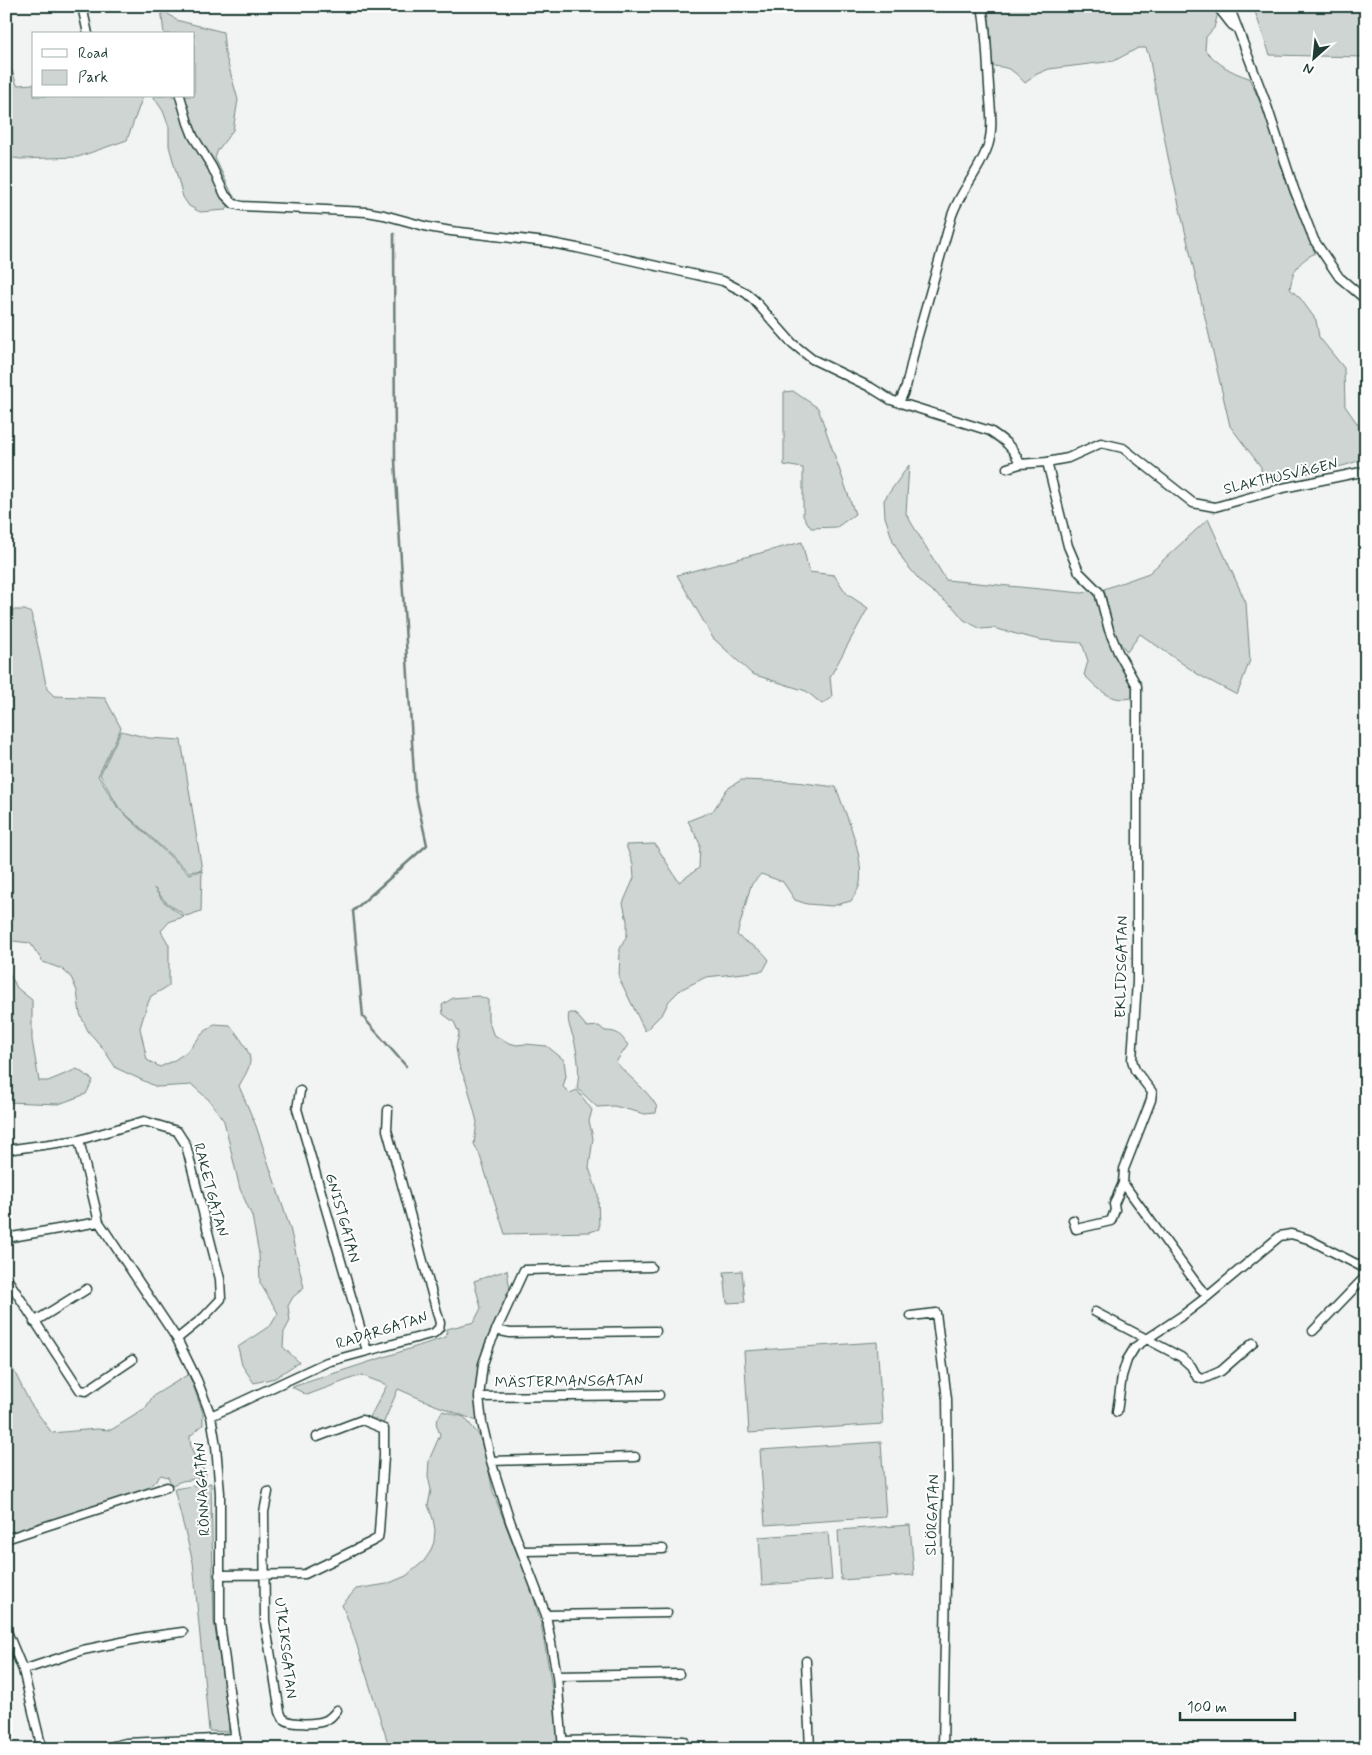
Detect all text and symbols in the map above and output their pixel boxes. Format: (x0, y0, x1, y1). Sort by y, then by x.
legend (32, 32, 195, 98)
north arrow (1290, 32, 1340, 82)
text: Road (78, 44, 108, 64)
text: N (1300, 59, 1317, 79)
text: Park (78, 68, 108, 88)
street label: SLAKTHUSVÄGEN (1222, 454, 1340, 500)
street label: EKLIDSGATAN (1111, 916, 1133, 1018)
street label: RAKETGATAN (188, 1141, 232, 1240)
street label: GNISTGATAN (320, 1171, 364, 1265)
street label: RADARGATAN (334, 1307, 431, 1354)
street label: MÄSTERMANSGATAN (494, 1371, 644, 1393)
street label: RÖNNAGATAN (191, 1441, 215, 1537)
street label: SLÖRGATAN (922, 1474, 944, 1556)
street label: UTKIKSGATAN (269, 1596, 301, 1700)
scale bar (1180, 1690, 1294, 1722)
text: 100 m (1187, 1698, 1227, 1718)

